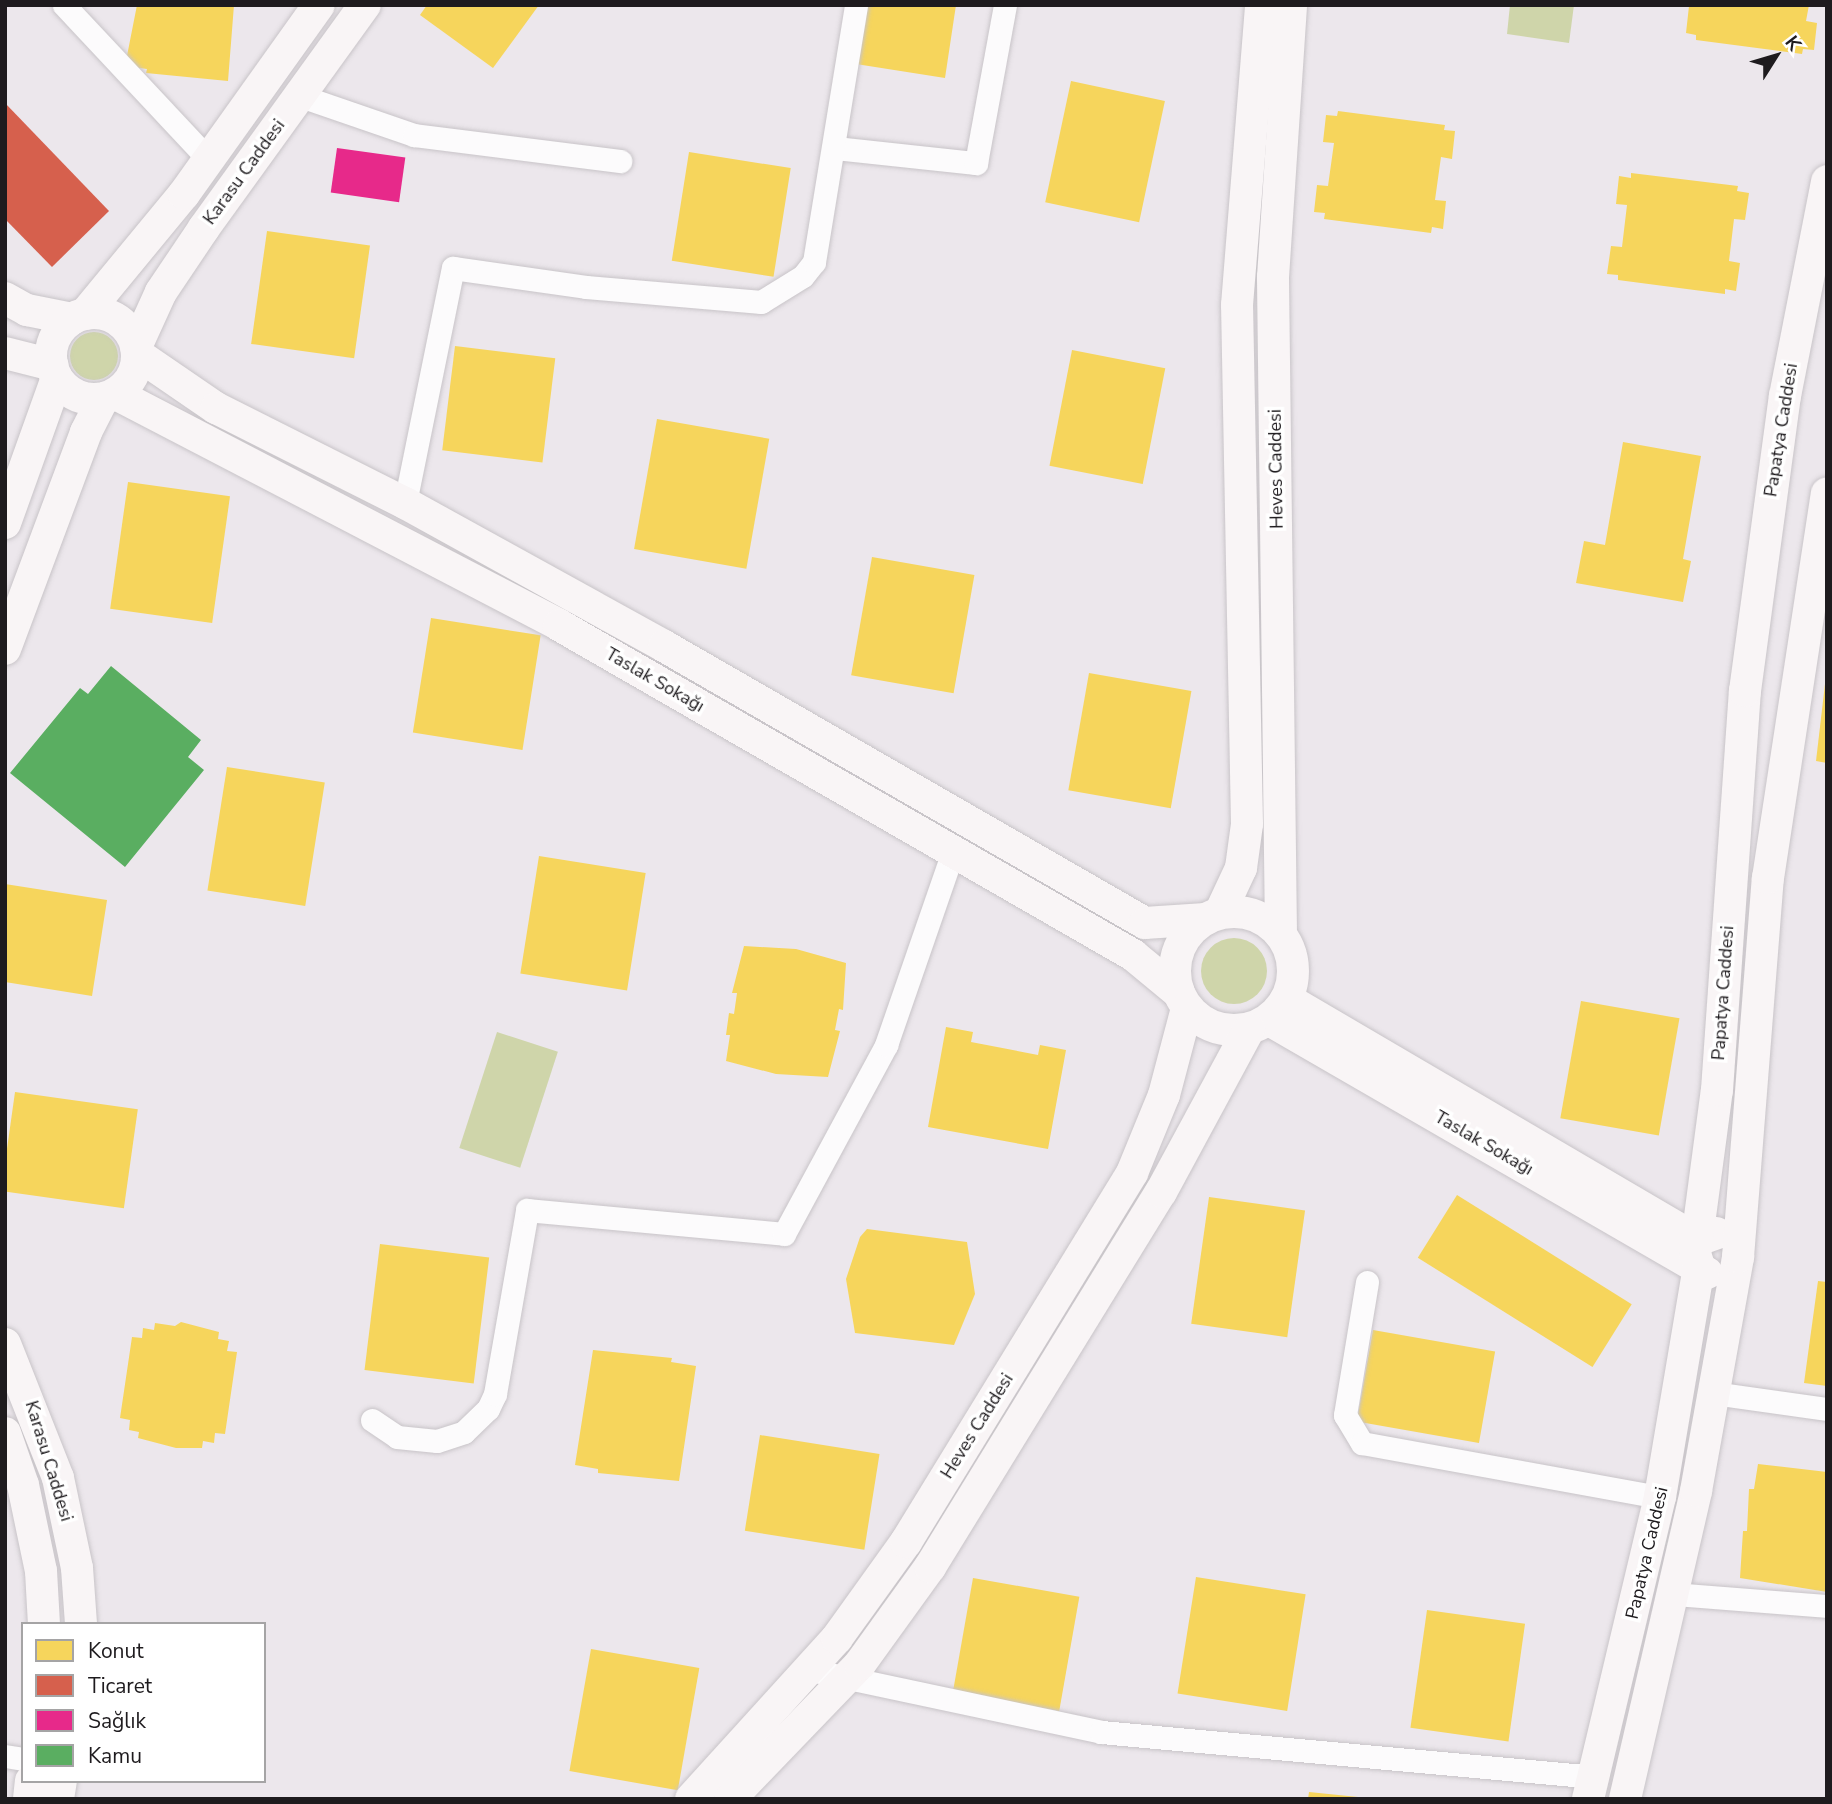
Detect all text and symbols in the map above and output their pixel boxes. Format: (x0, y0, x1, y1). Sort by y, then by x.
north arrow (1741, 21, 1811, 91)
text: K (1779, 30, 1807, 56)
street label: Karasu Caddesi (199, 115, 289, 229)
street label: Papatya Caddesi (1760, 362, 1802, 498)
street label: Heves Caddesi (1264, 409, 1288, 529)
street label: Taslak Sokağı (602, 643, 708, 717)
street label: Papatya Caddesi (1708, 925, 1738, 1061)
street label: Taslak Sokağı (1431, 1106, 1537, 1180)
street label: Heves Caddesi (936, 1369, 1018, 1483)
street label: Karasu Caddesi (20, 1398, 78, 1524)
street label: Papatya Caddesi (1621, 1485, 1673, 1621)
legend (21, 1622, 266, 1783)
text: Konut (88, 1637, 144, 1665)
text: Ticaret (88, 1672, 152, 1700)
text: Sağlık (88, 1707, 146, 1735)
text: Kamu (88, 1742, 142, 1770)

